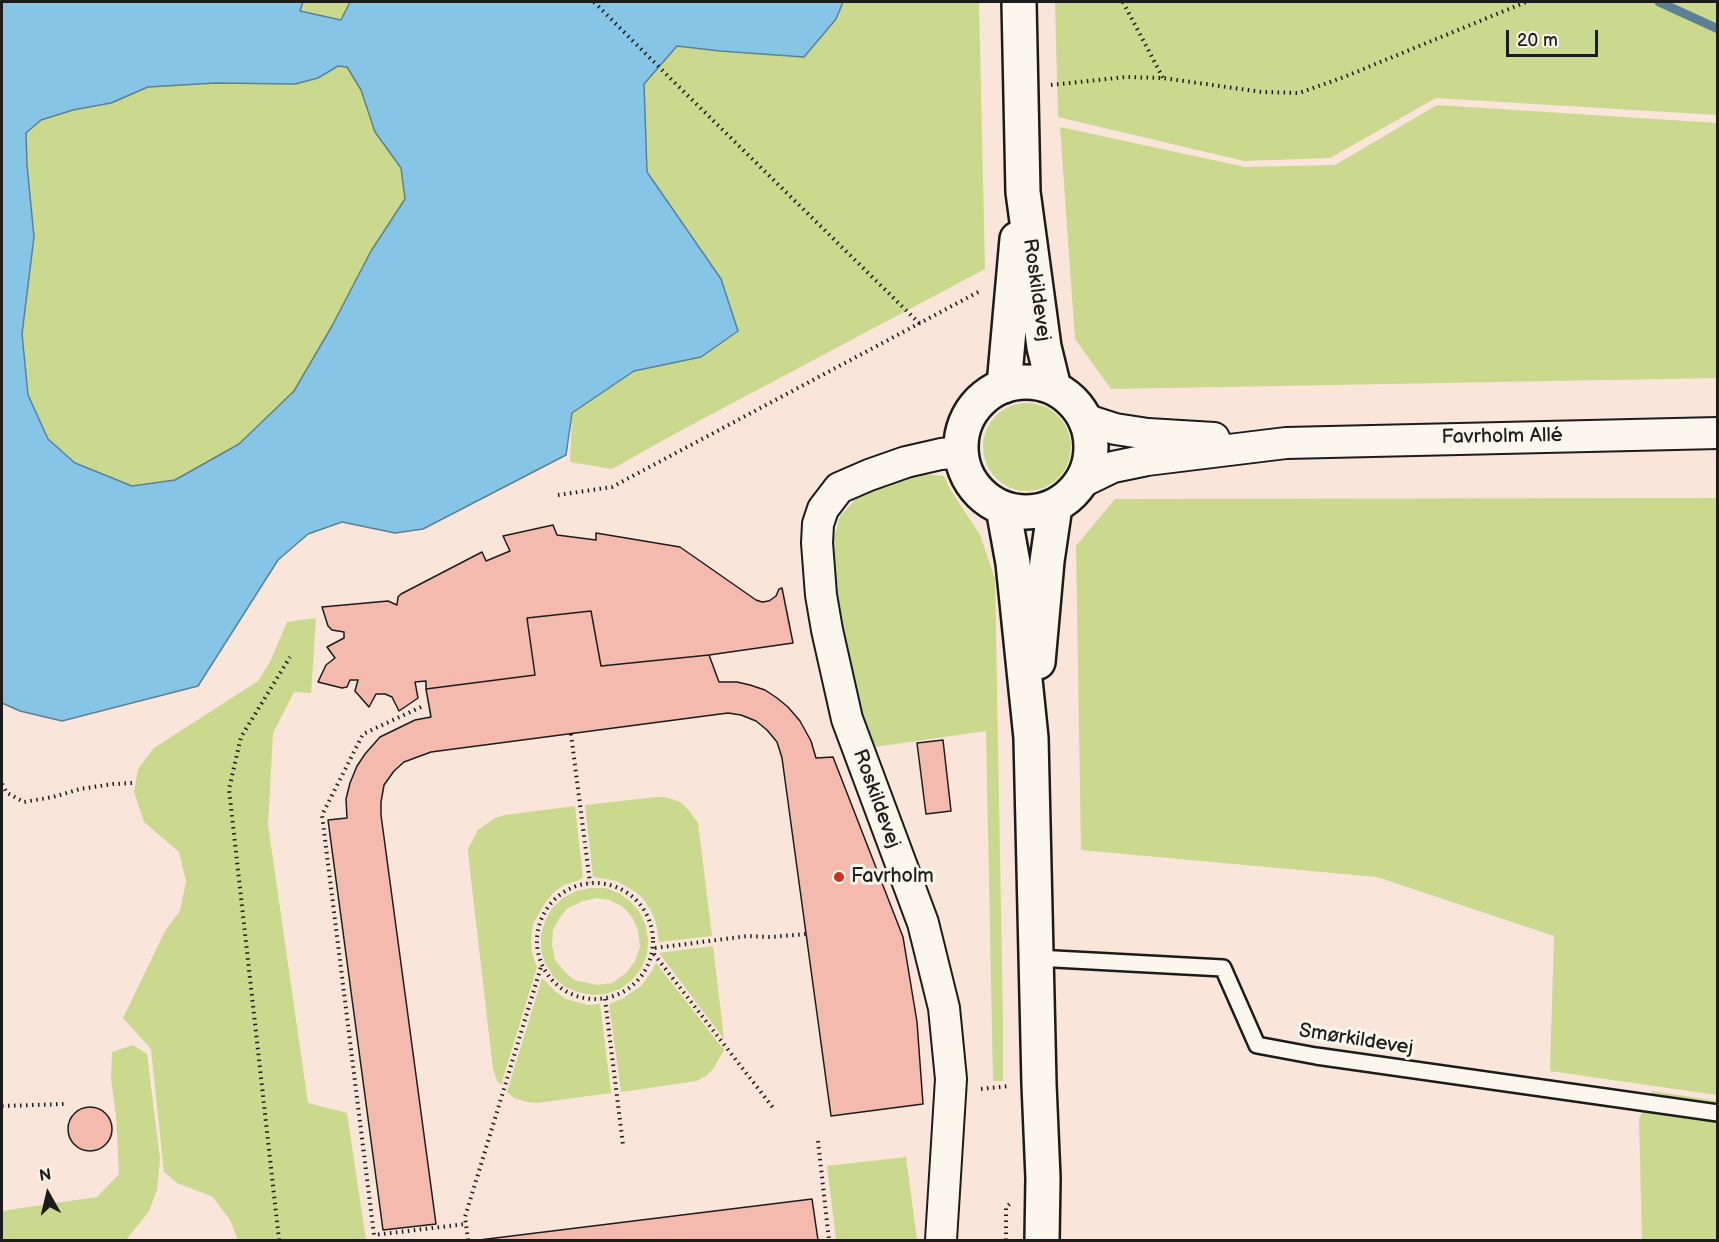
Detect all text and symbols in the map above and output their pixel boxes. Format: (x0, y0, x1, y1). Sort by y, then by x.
scale bar (1509, 18, 1600, 56)
text: 20 m (1517, 30, 1558, 51)
street label: Roskildevej (1017, 237, 1055, 343)
street label: Favrholm Allé (1441, 424, 1563, 450)
street label: Roskildevej (847, 746, 905, 852)
place label: Favrholm (851, 865, 934, 889)
marker: Favrholm (832, 870, 846, 884)
street label: Smørkildevej (1297, 1019, 1415, 1061)
north arrow (18, 1164, 78, 1224)
text: N (38, 1165, 53, 1186)

